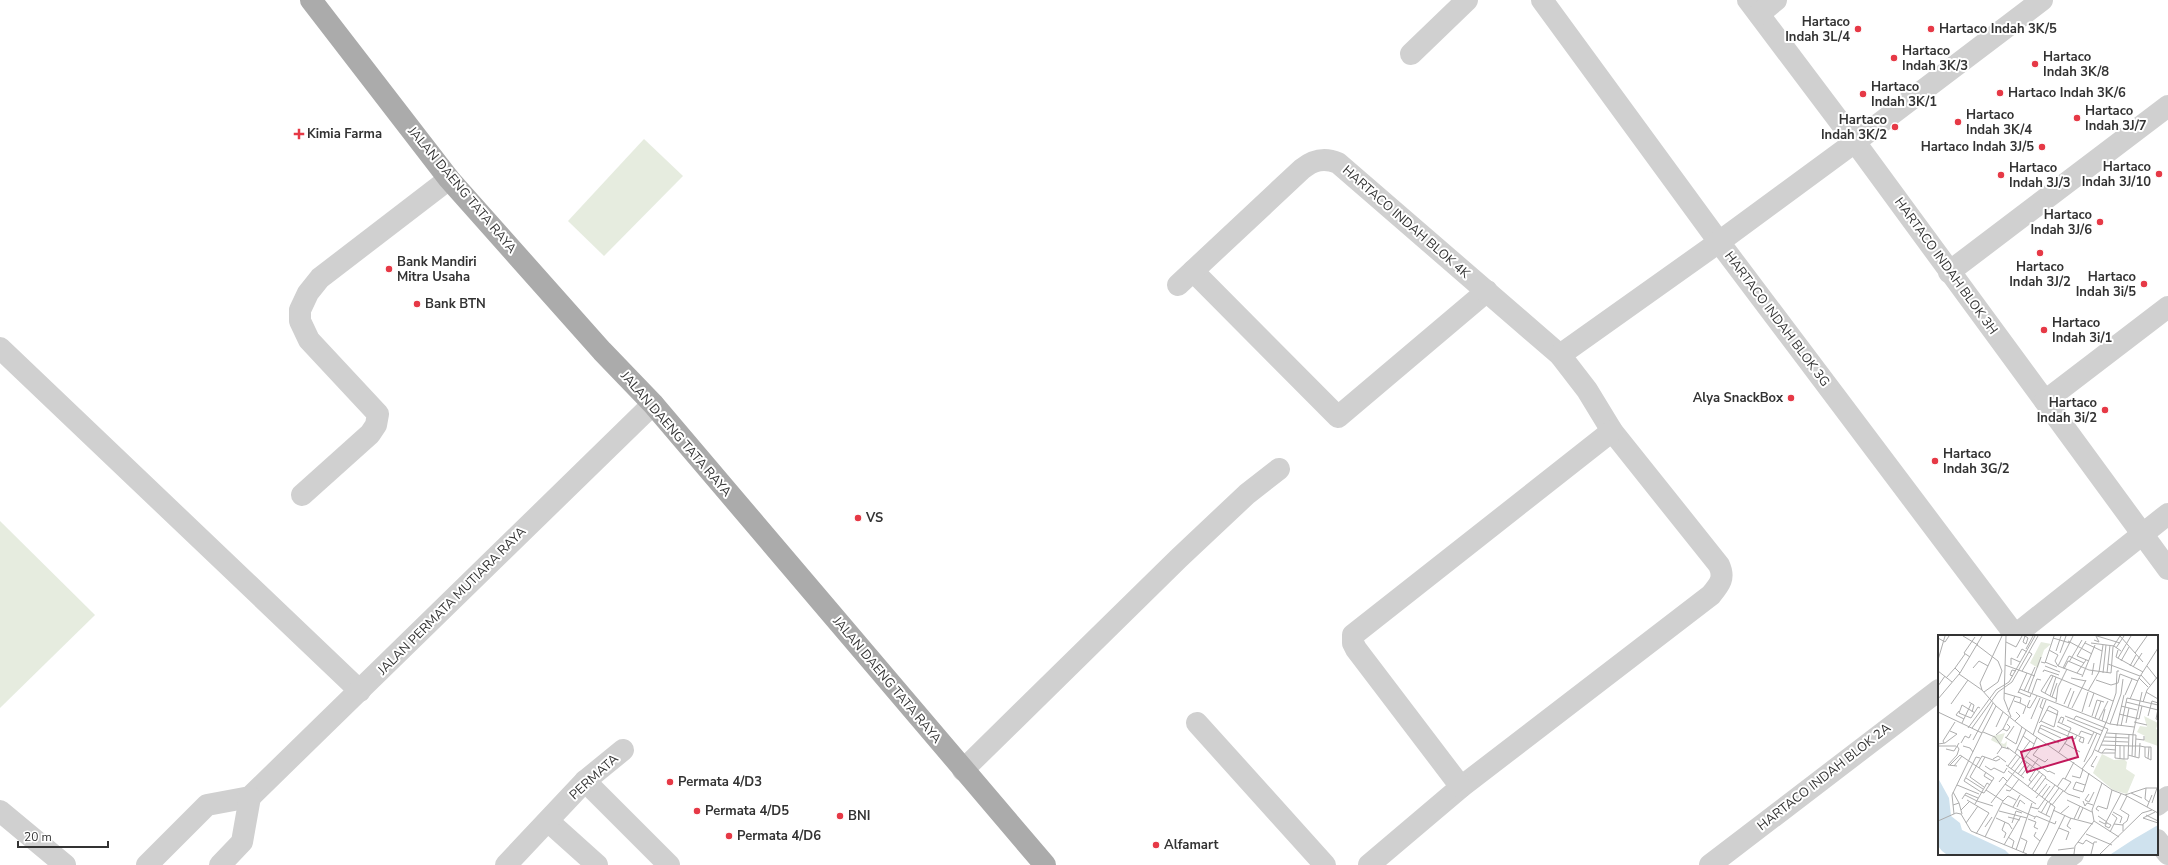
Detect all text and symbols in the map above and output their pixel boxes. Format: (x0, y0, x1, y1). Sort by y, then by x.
place label: Hartaco Indah 3L/4 (1785, 13, 1850, 46)
place label: Hartaco Indah 3K/5 (1939, 20, 2057, 38)
marker: Hartaco Indah 3L/4 (1853, 24, 1863, 34)
marker: Hartaco Indah 3K/5 (1926, 24, 1936, 34)
place label: Hartaco Indah 3K/3 (1902, 42, 1968, 75)
place label: Hartaco Indah 3K/8 (2043, 48, 2109, 81)
marker: Hartaco Indah 3K/3 (1889, 53, 1899, 63)
marker: Hartaco Indah 3K/8 (2030, 59, 2040, 69)
place label: Hartaco Indah 3K/1 (1871, 78, 1937, 111)
place label: Hartaco Indah 3K/6 (2008, 84, 2126, 102)
marker: Hartaco Indah 3K/6 (1995, 88, 2005, 98)
marker: Hartaco Indah 3K/1 (1858, 89, 1868, 99)
place label: Hartaco Indah 3J/7 (2085, 102, 2147, 135)
place label: Hartaco Indah 3K/4 (1966, 106, 2032, 139)
place label: Hartaco Indah 3K/2 (1821, 111, 1887, 144)
marker: Hartaco Indah 3J/7 (2072, 113, 2082, 123)
marker: Hartaco Indah 3K/4 (1953, 117, 1963, 127)
street label: JALAN DAENG TATA RAYA (403, 122, 521, 258)
marker: Hartaco Indah 3K/2 (1890, 122, 1900, 132)
place label: Kimia Farma (307, 125, 382, 143)
marker: Kimia Farma (294, 129, 304, 139)
place label: Hartaco Indah 3J/5 (1921, 138, 2034, 156)
marker: Hartaco Indah 3J/5 (2037, 142, 2047, 152)
place label: Hartaco Indah 3J/10 (2082, 158, 2151, 191)
place label: Hartaco Indah 3J/3 (2009, 159, 2071, 192)
street label: HARTACO INDAH BLOK 4K (1338, 162, 1474, 283)
marker: Hartaco Indah 3J/10 (2154, 169, 2164, 179)
marker: Hartaco Indah 3J/3 (1996, 170, 2006, 180)
street label: HARTACO INDAH BLOK 3H (1890, 194, 2002, 338)
place label: Hartaco Indah 3J/6 (2030, 206, 2092, 239)
marker: Hartaco Indah 3J/6 (2095, 217, 2105, 227)
street label: HARTACO INDAH BLOK 3G (1720, 248, 1834, 390)
marker: Hartaco Indah 3J/2 (2035, 248, 2045, 258)
place label: Bank Mandiri Mitra Usaha (397, 253, 477, 286)
place label: Hartaco Indah 3J/2 (2009, 258, 2071, 291)
marker: Bank Mandiri Mitra Usaha (384, 264, 394, 274)
place label: Hartaco Indah 3i/5 (2076, 268, 2136, 301)
marker: Hartaco Indah 3i/5 (2139, 279, 2149, 289)
place label: Bank BTN (425, 295, 486, 313)
marker: Bank BTN (412, 299, 422, 309)
place label: Hartaco Indah 3i/1 (2052, 314, 2112, 347)
marker: Hartaco Indah 3i/1 (2039, 325, 2049, 335)
street label: JALAN DAENG TATA RAYA (616, 367, 736, 501)
place label: Alya SnackBox (1693, 389, 1784, 407)
marker: Alya SnackBox (1786, 393, 1796, 403)
place label: Hartaco Indah 3i/2 (2037, 394, 2097, 427)
marker: Hartaco Indah 3i/2 (2100, 405, 2110, 415)
place label: Hartaco Indah 3G/2 (1943, 445, 2010, 478)
marker: Hartaco Indah 3G/2 (1930, 456, 1940, 466)
place label: VS (865, 509, 883, 527)
marker: VS (853, 513, 863, 523)
street label: JALAN PERMATA MUTIARA RAYA (373, 523, 530, 680)
street label: JALAN DAENG TATA RAYA (828, 612, 946, 748)
inset map (1938, 635, 2158, 855)
street label: HARTACO INDAH BLOK 2A (1753, 719, 1895, 835)
street label: PERMATA (566, 750, 623, 804)
place label: Permata 4/D3 (678, 773, 762, 791)
marker: Permata 4/D3 (665, 777, 675, 787)
place label: Permata 4/D5 (705, 802, 789, 820)
marker: Permata 4/D5 (692, 806, 702, 816)
place label: BNI (848, 807, 870, 825)
marker: BNI (835, 811, 845, 821)
scale bar (18, 823, 108, 849)
place label: Permata 4/D6 (737, 827, 821, 845)
text: 20 m (24, 829, 52, 845)
marker: Permata 4/D6 (724, 831, 734, 841)
place label: Alfamart (1164, 836, 1219, 854)
marker: Alfamart (1151, 840, 1161, 850)

